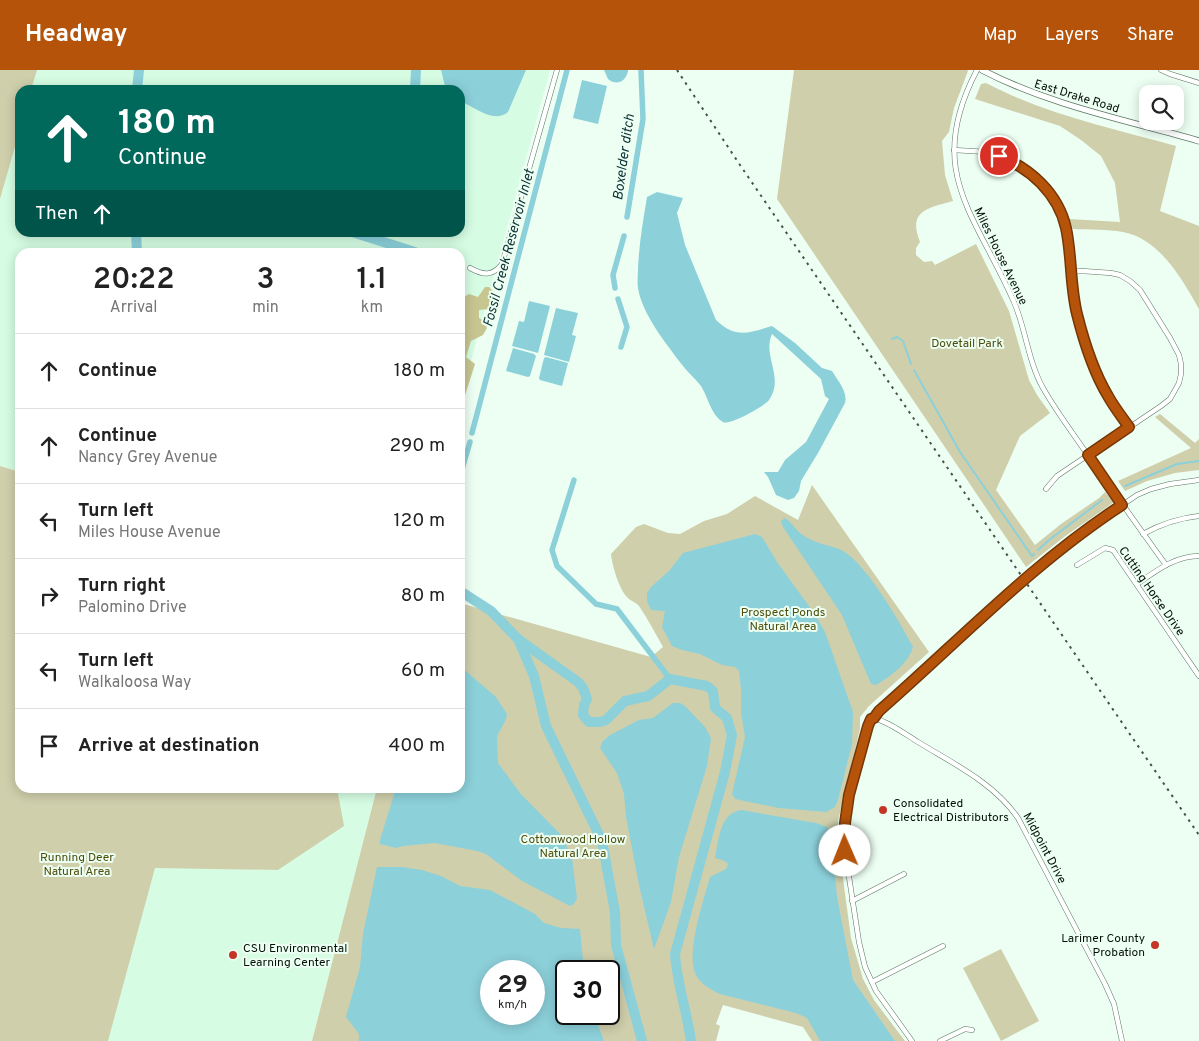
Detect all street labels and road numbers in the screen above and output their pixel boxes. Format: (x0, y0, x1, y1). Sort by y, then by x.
street label: East Drake Road (1032, 76, 1121, 118)
street label: Miles House Avenue (969, 205, 1031, 308)
street label: Cutting Horse Drive (1114, 544, 1188, 639)
street label: Midpoint Drive (1019, 810, 1070, 887)

